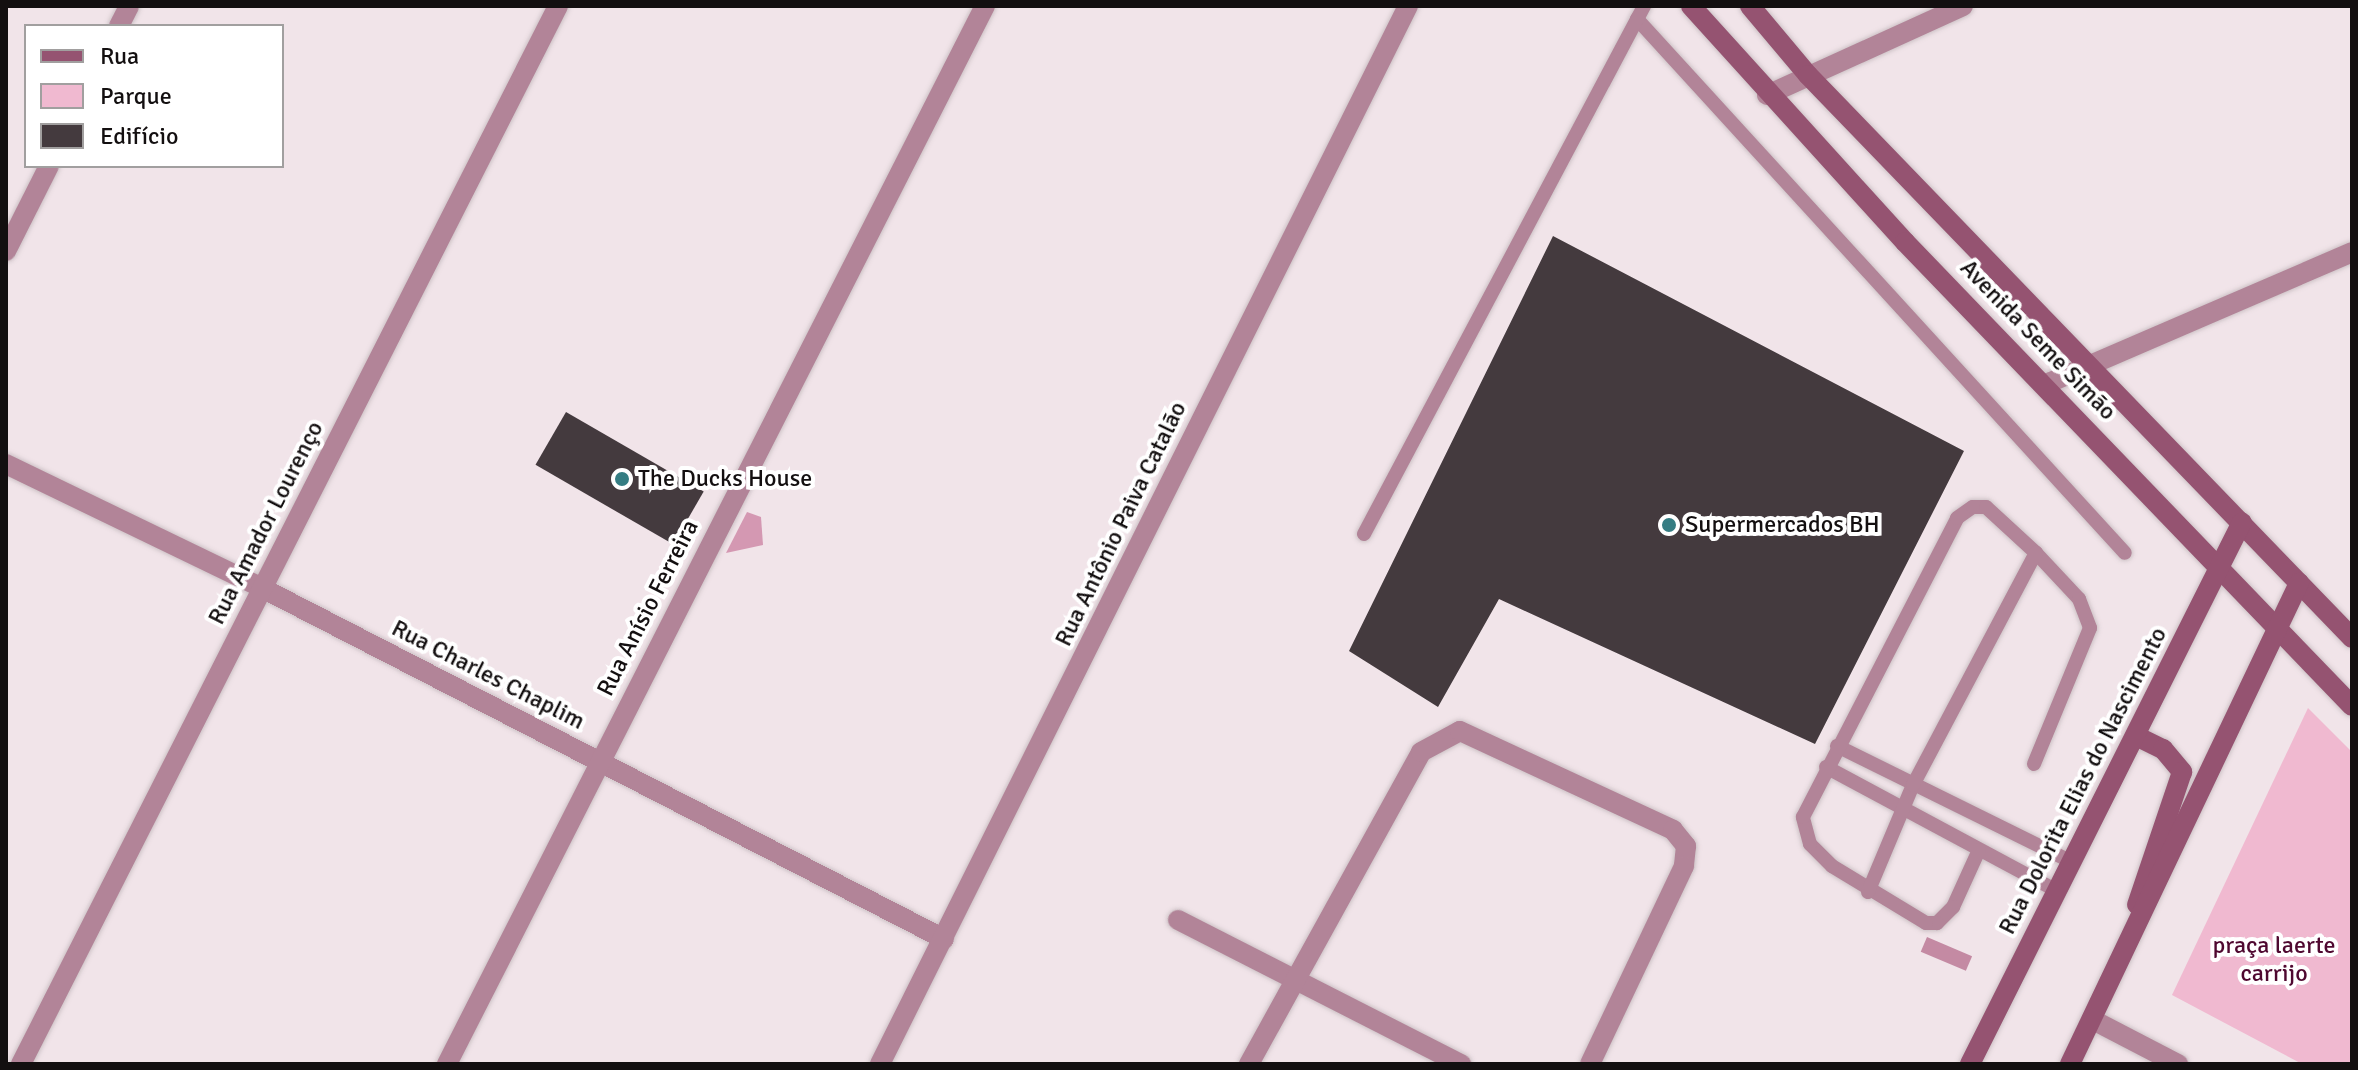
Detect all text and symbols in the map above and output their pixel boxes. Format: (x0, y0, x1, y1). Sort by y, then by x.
legend (24, 24, 284, 168)
text: Rua (100, 41, 139, 71)
text: Parque (100, 81, 172, 111)
text: Edifício (100, 121, 178, 151)
street label: Avenida Seme Simão (1954, 254, 2122, 426)
street label: Rua Antônio Paiva Catalão (1049, 397, 1193, 651)
street label: Rua Amador Lourenço (202, 417, 330, 629)
place label: The Ducks House (638, 465, 812, 493)
marker: The Ducks House (613, 470, 631, 488)
place label: Supermercados BH (1685, 511, 1880, 539)
street label: Rua Anísio Ferreira (591, 515, 705, 701)
marker: Supermercados BH (1660, 516, 1678, 534)
street label: Rua Charles Chaplim (387, 614, 589, 736)
street label: Rua Dolorita Elias do Nascimento (1993, 623, 2173, 939)
park label: praça laerte carrijo (2213, 932, 2335, 988)

